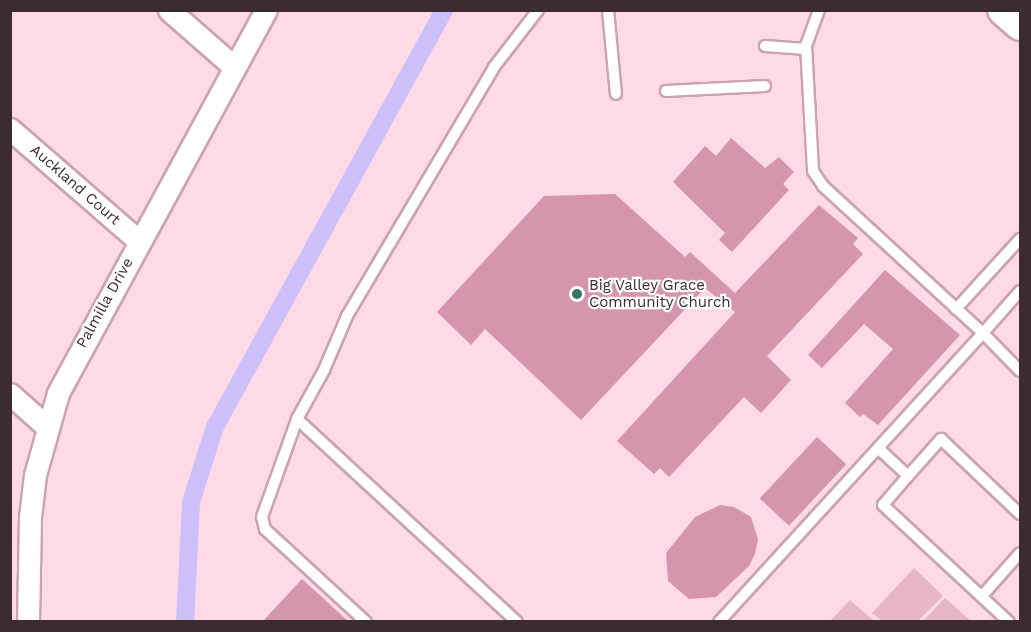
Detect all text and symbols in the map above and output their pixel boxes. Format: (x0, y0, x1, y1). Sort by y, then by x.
street label: Auckland Court (26, 141, 124, 229)
street label: Palmilla Drive (73, 255, 137, 351)
place label: Big Valley Grace Community Church (589, 276, 731, 311)
marker: Big Valley Grace Community Church (570, 287, 584, 301)

